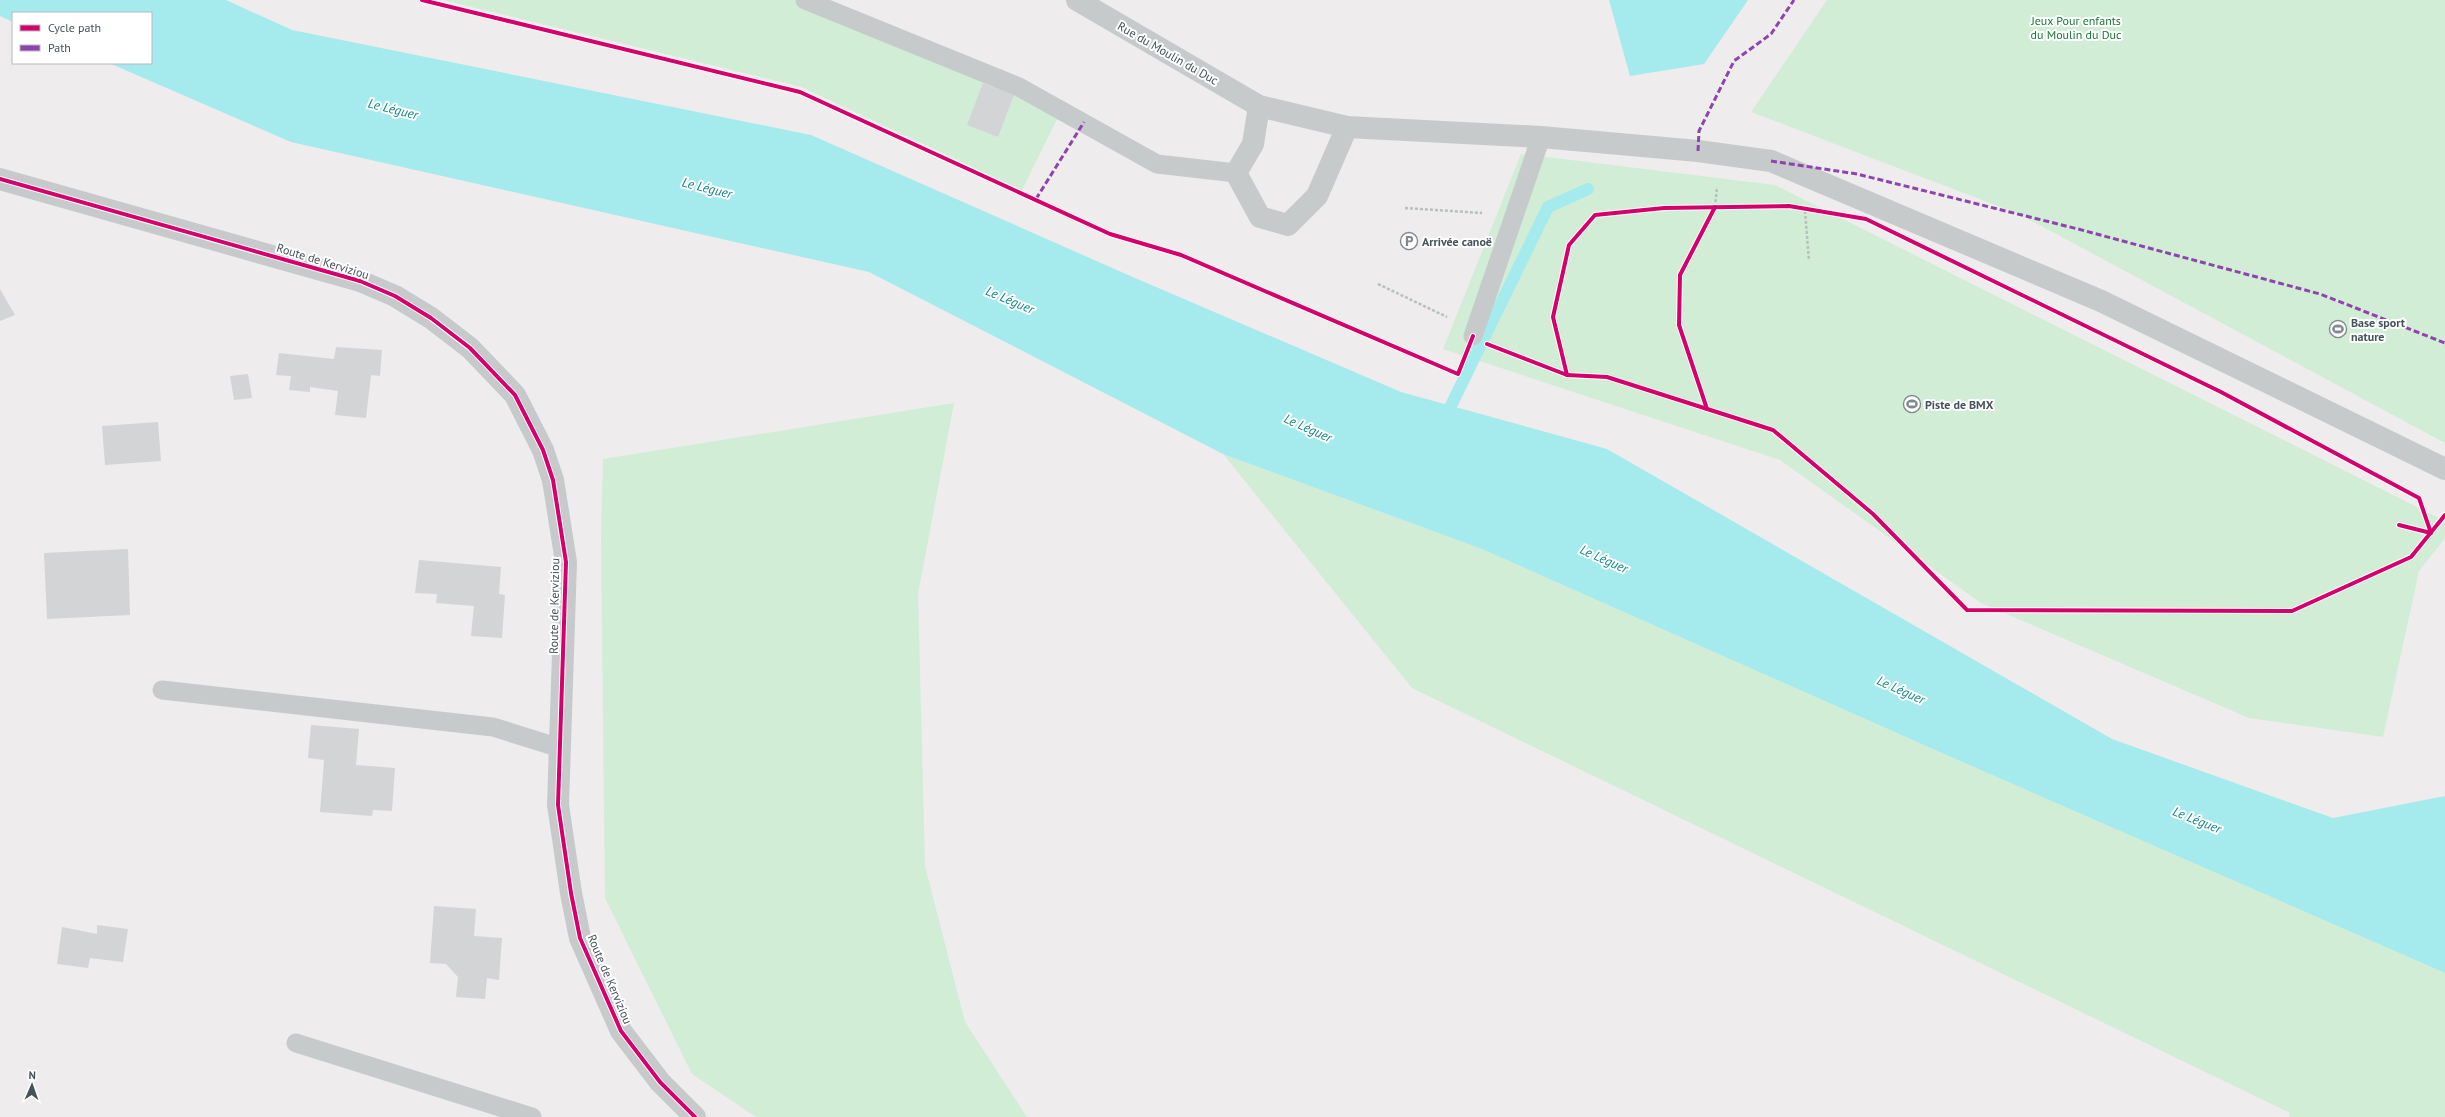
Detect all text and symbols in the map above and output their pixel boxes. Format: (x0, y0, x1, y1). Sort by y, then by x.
legend (12, 12, 152, 64)
park label: Jeux Pour enfants du Moulin du Duc (2030, 13, 2122, 42)
street label: Rue du Moulin du Duc (1115, 18, 1221, 88)
text: Cycle path (48, 20, 101, 35)
text: Path (48, 40, 71, 55)
water label: Le Léguer (366, 95, 420, 124)
water label: Le Léguer (680, 174, 734, 203)
parking icon: Arrivée canoë (1399, 231, 1419, 251)
place label: Arrivée canoë (1422, 234, 1492, 249)
street label: Route de Kerviziou (275, 240, 371, 282)
water label: Le Léguer (983, 282, 1037, 318)
place label: Base sport nature (2351, 315, 2406, 344)
sports icon: Base sport nature (2328, 319, 2348, 339)
sports icon: Piste de BMX (1902, 394, 1922, 414)
place label: Piste de BMX (1925, 397, 1994, 412)
water label: Le Léguer (1281, 410, 1335, 446)
water label: Le Léguer (1577, 541, 1631, 577)
street label: Route de Kerviziou (546, 558, 562, 654)
water label: Le Léguer (1874, 672, 1928, 708)
water label: Le Léguer (2170, 803, 2224, 838)
street label: Route de Kerviziou (584, 932, 636, 1026)
north arrow (12, 1065, 52, 1105)
text: N (28, 1068, 36, 1082)

